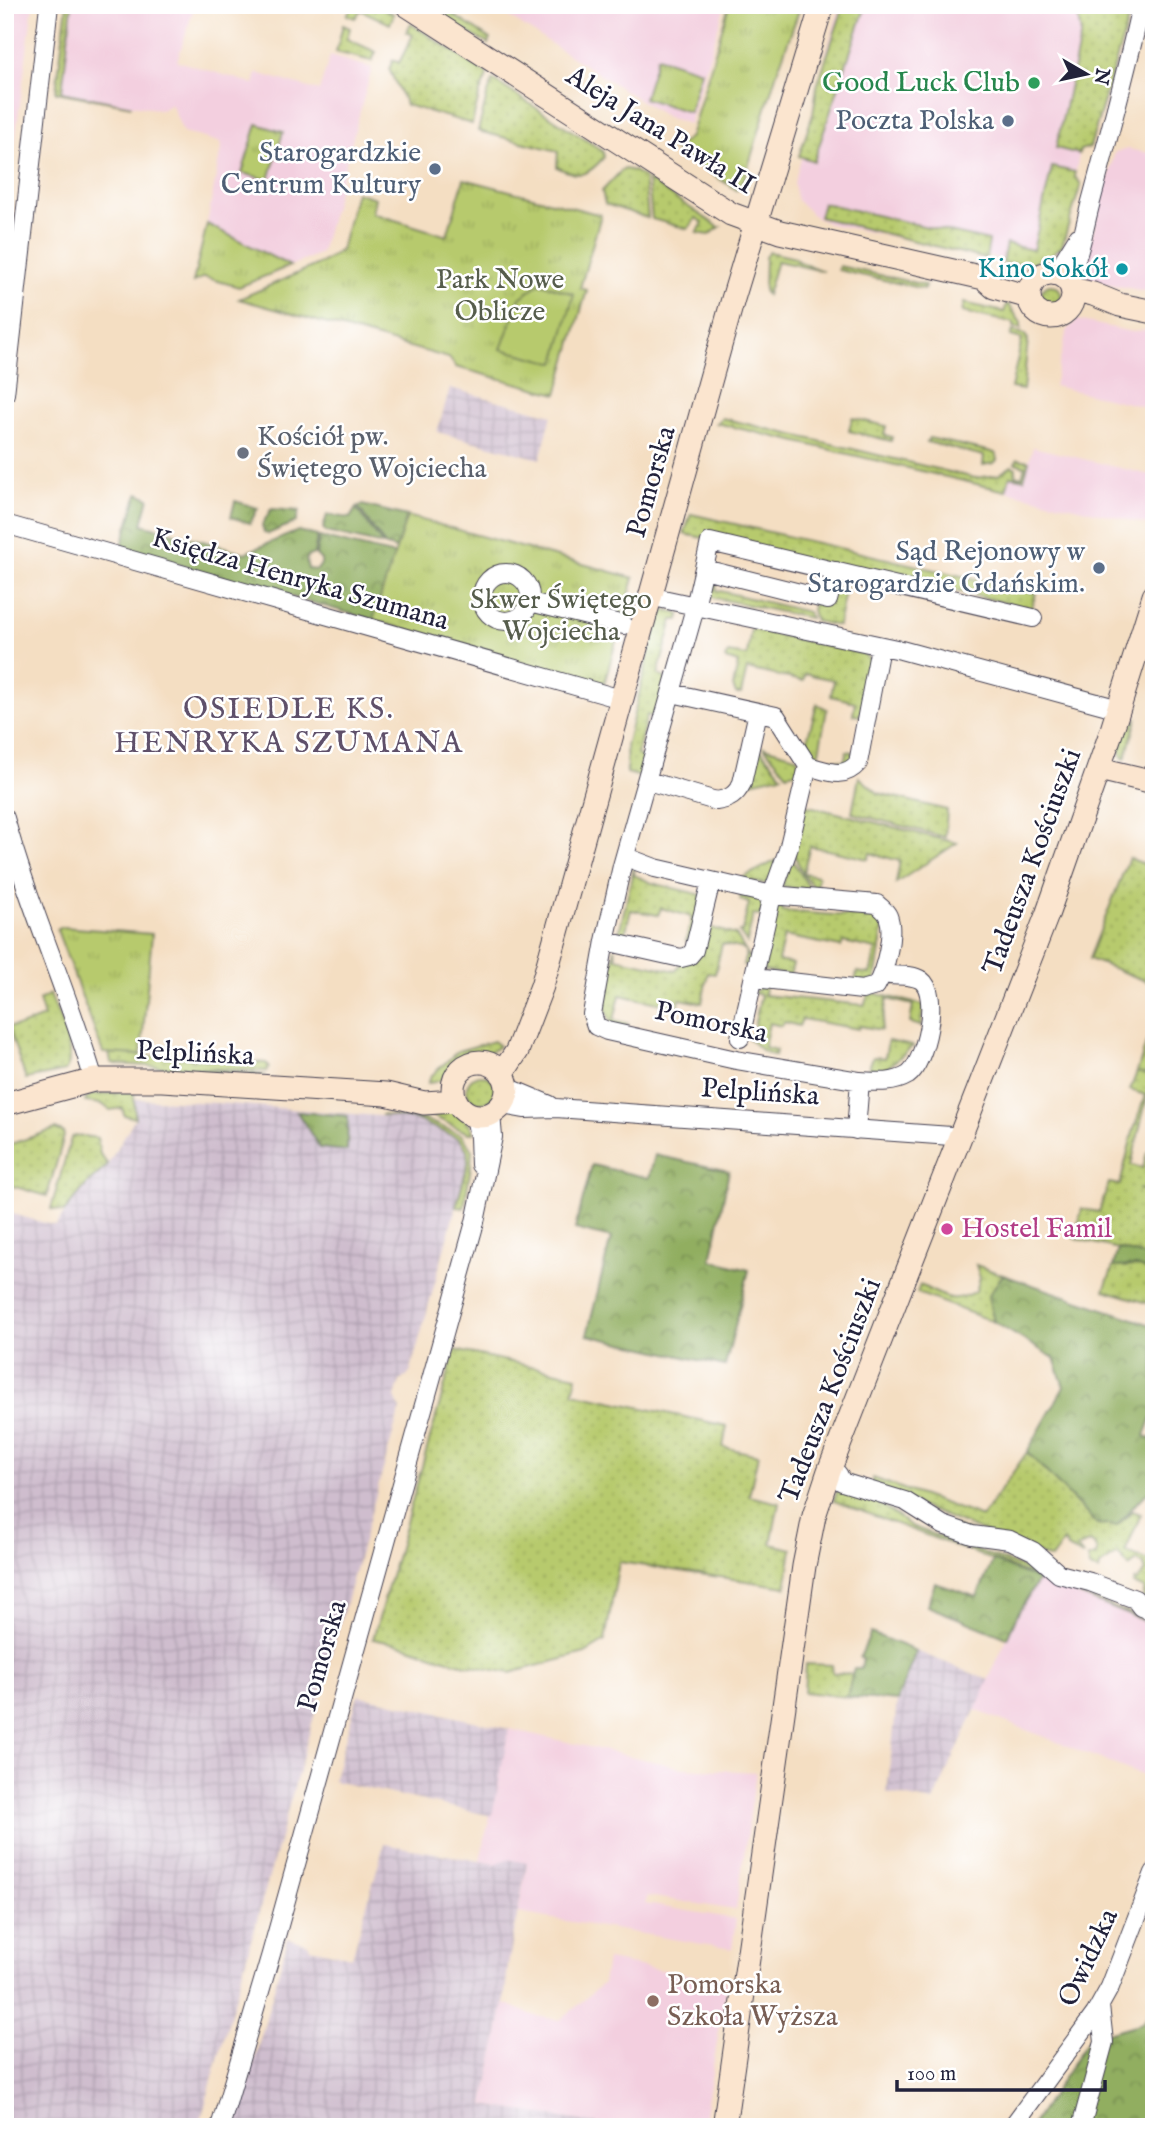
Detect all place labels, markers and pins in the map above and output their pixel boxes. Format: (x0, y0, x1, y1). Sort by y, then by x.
place label: Good Luck Club (822, 66, 1020, 101)
marker: Good Luck Club (1026, 75, 1042, 91)
place label: Poczta Polska (835, 104, 995, 139)
marker: Poczta Polska (1000, 113, 1016, 129)
place label: Starogardzkie Centrum Kultury (221, 136, 421, 203)
marker: Starogardzkie Centrum Kultury (427, 161, 443, 177)
place label: Kino Sokół (977, 252, 1108, 287)
marker: Kino Sokół (1114, 261, 1130, 277)
place label: Kościół pw. Świętego Wojciecha (257, 420, 487, 487)
marker: Kościół pw. Świętego Wojciecha (235, 445, 251, 461)
place label: Sąd Rejonowy w Starogardzie Gdańskim. (808, 535, 1086, 602)
marker: Sąd Rejonowy w Starogardzie Gdańskim. (1091, 560, 1107, 576)
place label: Hostel Famil (961, 1212, 1112, 1247)
marker: Hostel Famil (939, 1221, 955, 1237)
place label: Pomorska Szkoła Wyższa (667, 1968, 839, 2035)
marker: Pomorska Szkoła Wyższa (645, 1993, 661, 2009)

